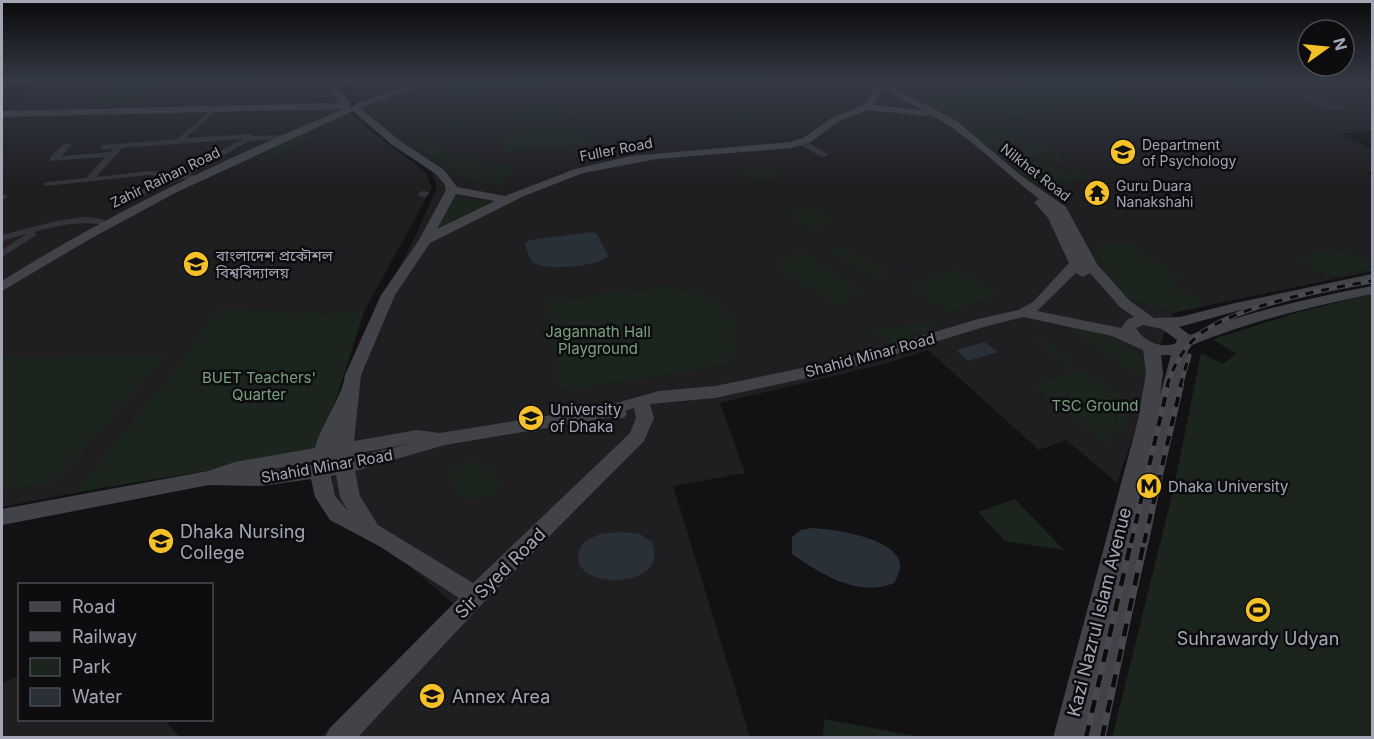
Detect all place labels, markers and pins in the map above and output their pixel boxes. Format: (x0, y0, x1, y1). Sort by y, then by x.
place label: Department of Psychology (1142, 136, 1236, 169)
school or university icon: Department of Psychology (1108, 137, 1138, 167)
place label: Guru Duara Nanakshahi (1116, 177, 1193, 210)
temple icon: Guru Duara Nanakshahi (1082, 178, 1112, 208)
place label: বাংলাদেশ প্রকৌশল বিশ্ববিদ্যালয় (215, 246, 334, 282)
school or university icon: বাংলাদেশ প্রকৌশল বিশ্ববিদ্যালয় (181, 249, 211, 279)
place label: University of Dhaka (550, 400, 622, 436)
school or university icon: University of Dhaka (516, 403, 546, 433)
metro station icon: Dhaka University (1134, 471, 1164, 501)
place label: Dhaka University (1168, 477, 1289, 496)
place label: Dhaka Nursing College (180, 521, 305, 563)
school or university icon: Dhaka Nursing College (146, 526, 176, 556)
sports icon: Suhrawardy Udyan (1243, 595, 1273, 625)
place label: Suhrawardy Udyan (1177, 628, 1339, 649)
school or university icon: Annex Area (417, 681, 447, 711)
place label: Annex Area (452, 686, 550, 707)

